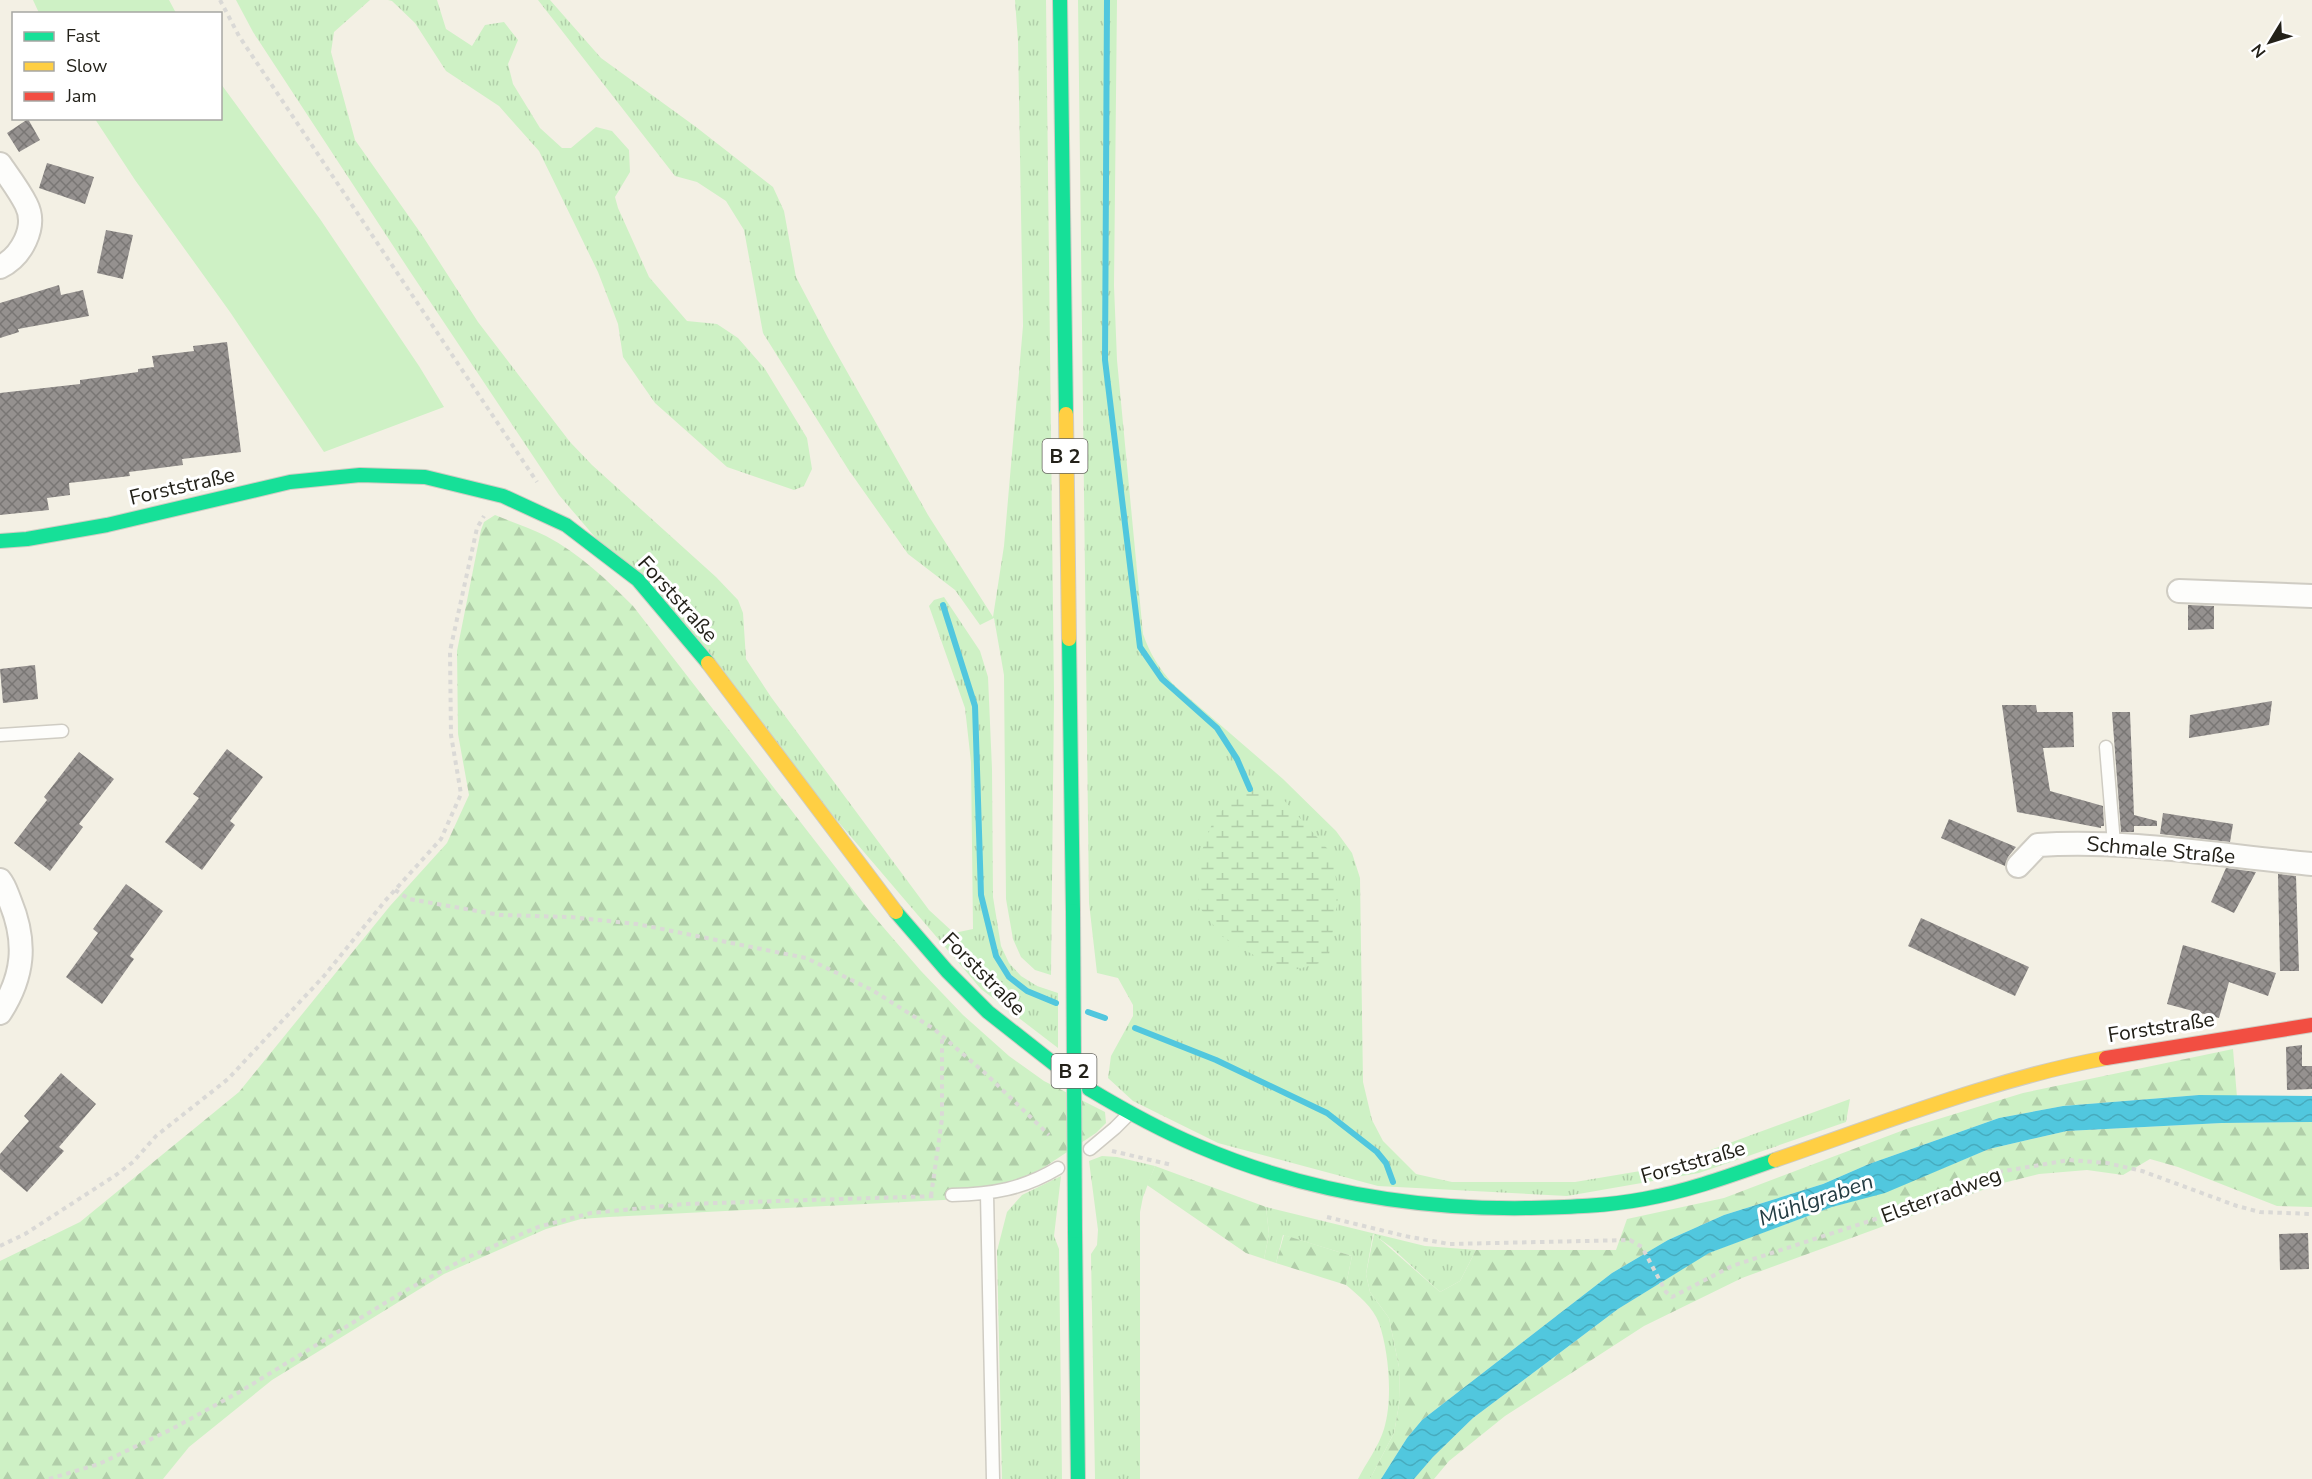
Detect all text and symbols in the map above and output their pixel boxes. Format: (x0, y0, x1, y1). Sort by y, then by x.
legend (12, 12, 222, 120)
north arrow (2240, 12, 2300, 72)
text: Fast (66, 24, 101, 48)
text: N (2247, 39, 2271, 62)
text: Slow (66, 54, 107, 78)
text: Jam (65, 84, 97, 108)
road number: B 2 (1042, 439, 1088, 473)
street label: Forststraße (126, 460, 238, 512)
street label: Forststraße (632, 550, 724, 648)
street label: Schmale Straße (2085, 830, 2237, 870)
street label: Forststraße (936, 926, 1032, 1022)
street label: Forststraße (2106, 1005, 2216, 1049)
road number: B 2 (1052, 1054, 1096, 1088)
street label: Forststraße (1637, 1134, 1749, 1190)
street label: Elsterradweg (1877, 1160, 2005, 1230)
water label: Mühlgraben (1755, 1166, 1877, 1234)

